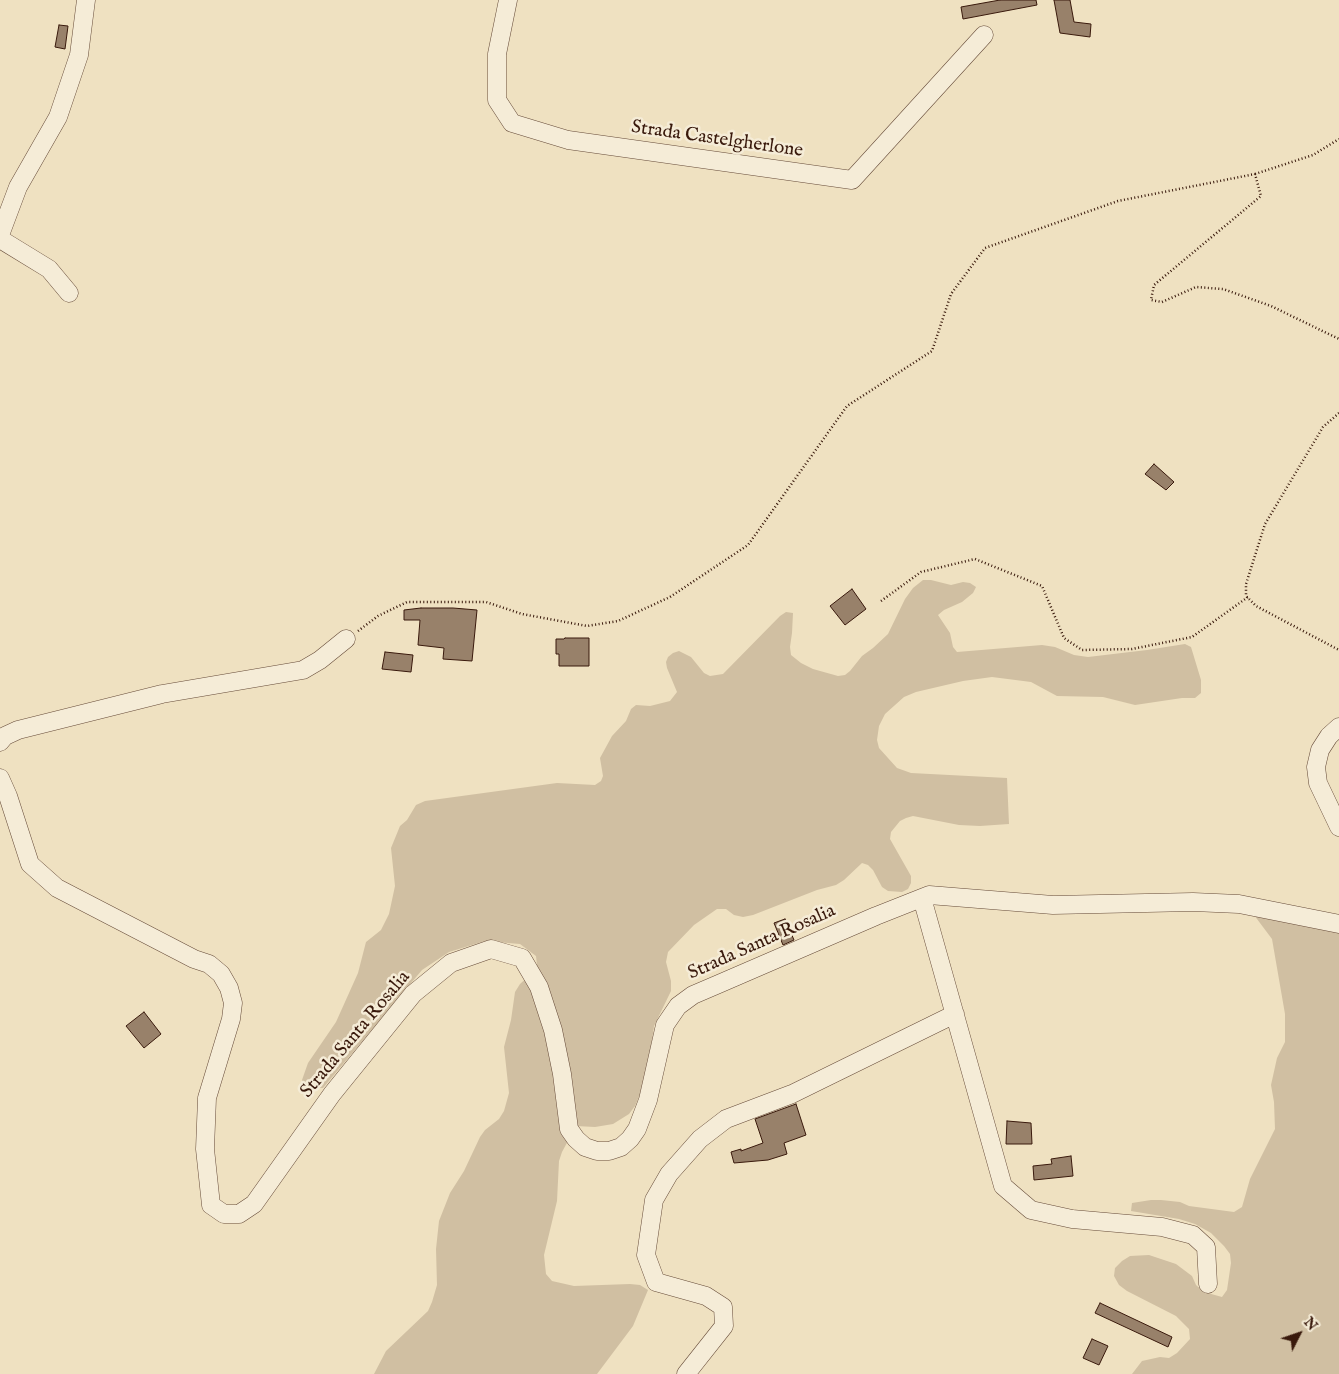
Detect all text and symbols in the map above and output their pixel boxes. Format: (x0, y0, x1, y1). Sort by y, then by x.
street label: Strada Castelgherlone (630, 117, 804, 163)
street label: Strada Santa Rosalia (685, 900, 839, 986)
street label: Strada Santa Rosalia (296, 967, 416, 1103)
north arrow (1274, 1309, 1324, 1359)
text: N (1300, 1314, 1321, 1335)

